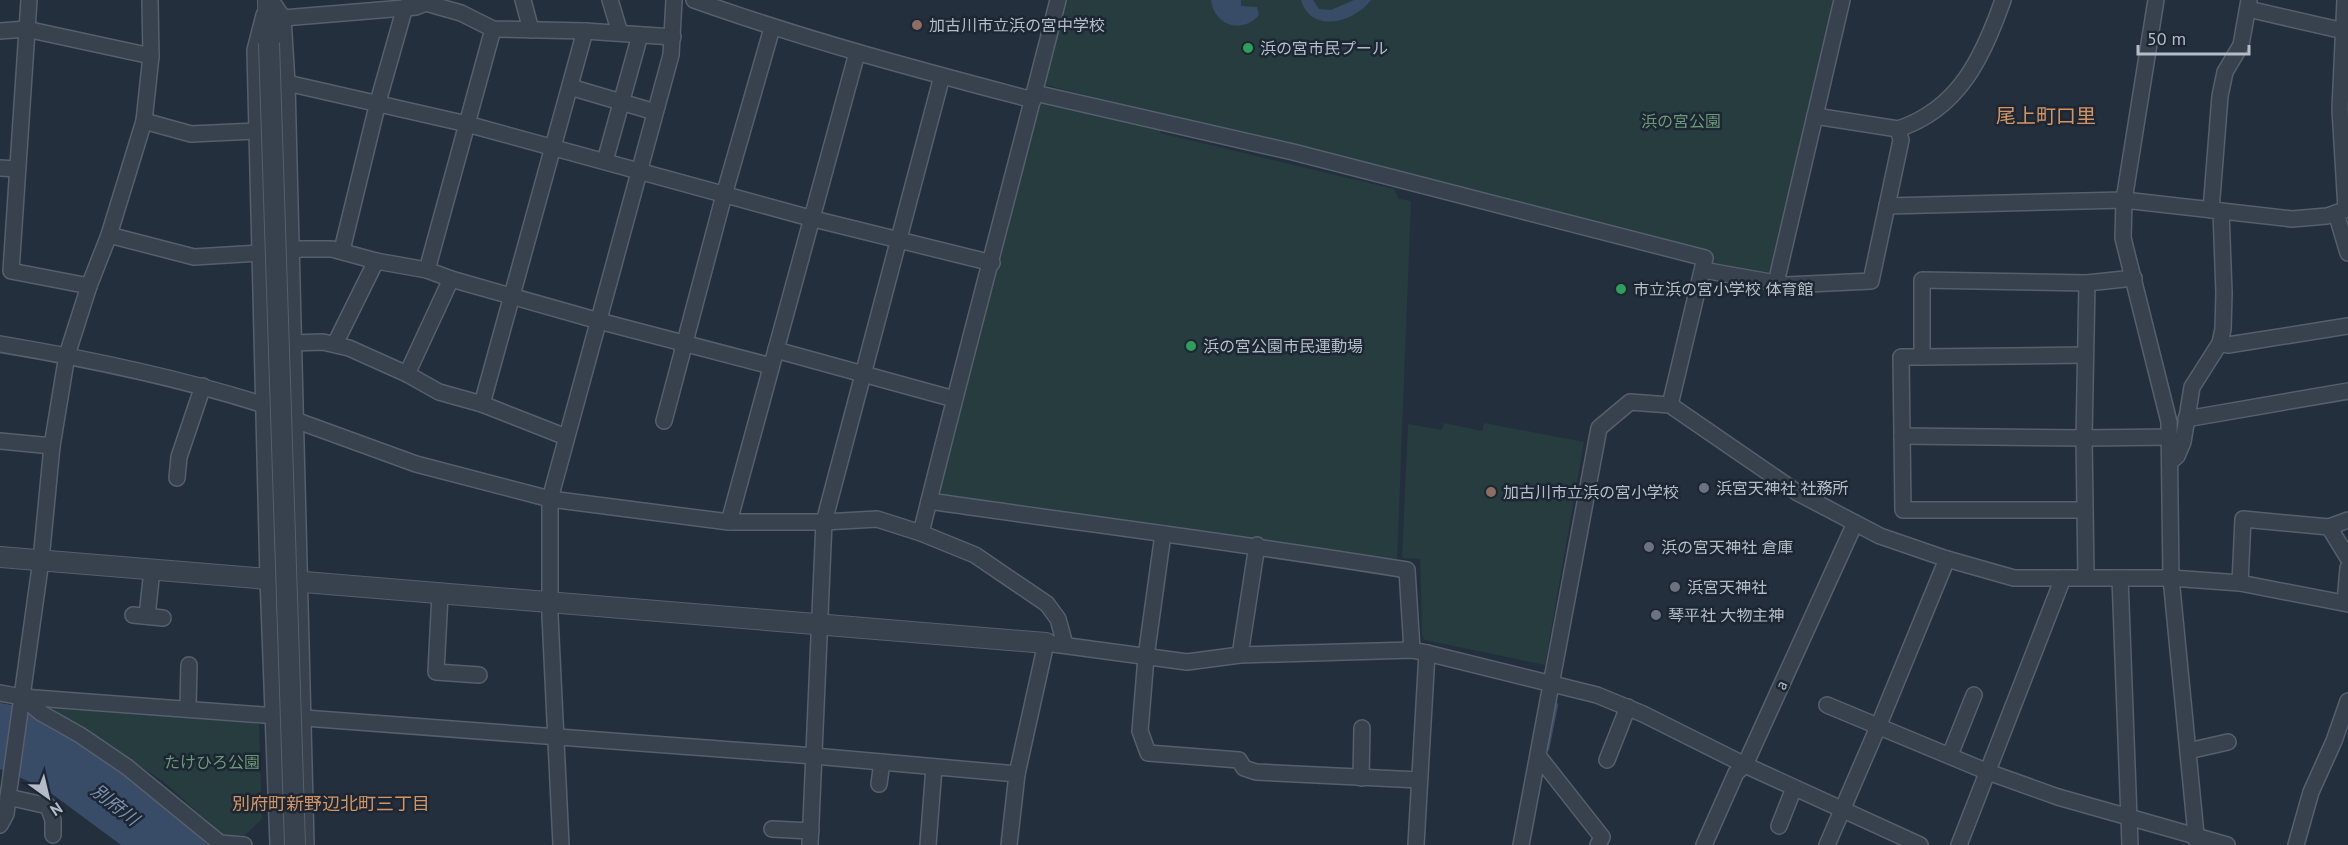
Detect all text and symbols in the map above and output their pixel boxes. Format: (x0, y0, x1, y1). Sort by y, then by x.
place label: 加古川市立浜の宮中学校 (929, 15, 1105, 35)
marker: 加古川市立浜の宮中学校 (910, 18, 924, 32)
scale bar (2138, 18, 2249, 56)
text: 50 m (2147, 27, 2186, 50)
place label: 浜の宮市民プール (1260, 38, 1388, 58)
marker: 浜の宮市民プール (1241, 41, 1255, 55)
district label: 尾上町口里 (1996, 103, 2096, 129)
park label: 浜の宮公園 (1641, 111, 1721, 131)
place label: 市立浜の宮小学校 体育館 (1633, 279, 1813, 299)
marker: 市立浜の宮小学校 体育館 (1614, 282, 1628, 296)
place label: 浜の宮公園市民運動場 (1203, 336, 1363, 356)
marker: 浜の宮公園市民運動場 (1184, 339, 1198, 353)
place label: 浜宮天神社 社務所 (1716, 478, 1848, 498)
marker: 浜宮天神社 社務所 (1697, 481, 1711, 495)
place label: 加古川市立浜の宮小学校 (1503, 482, 1679, 502)
marker: 加古川市立浜の宮小学校 (1484, 485, 1498, 499)
place label: 浜の宮天神社 倉庫 (1661, 537, 1793, 557)
marker: 浜の宮天神社 倉庫 (1642, 540, 1656, 554)
place label: 浜宮天神社 (1687, 577, 1767, 597)
marker: 浜宮天神社 (1668, 580, 1682, 594)
place label: 琴平社 大物主神 (1668, 605, 1784, 625)
marker: 琴平社 大物主神 (1649, 608, 1663, 622)
street label: a (1770, 677, 1792, 693)
park label: たけひろ公園 (164, 752, 260, 772)
north arrow (18, 767, 78, 827)
water label: 別府川 (87, 779, 145, 832)
district label: 別府町新野辺北町三丁目 (232, 792, 430, 815)
text: N (46, 798, 66, 821)

